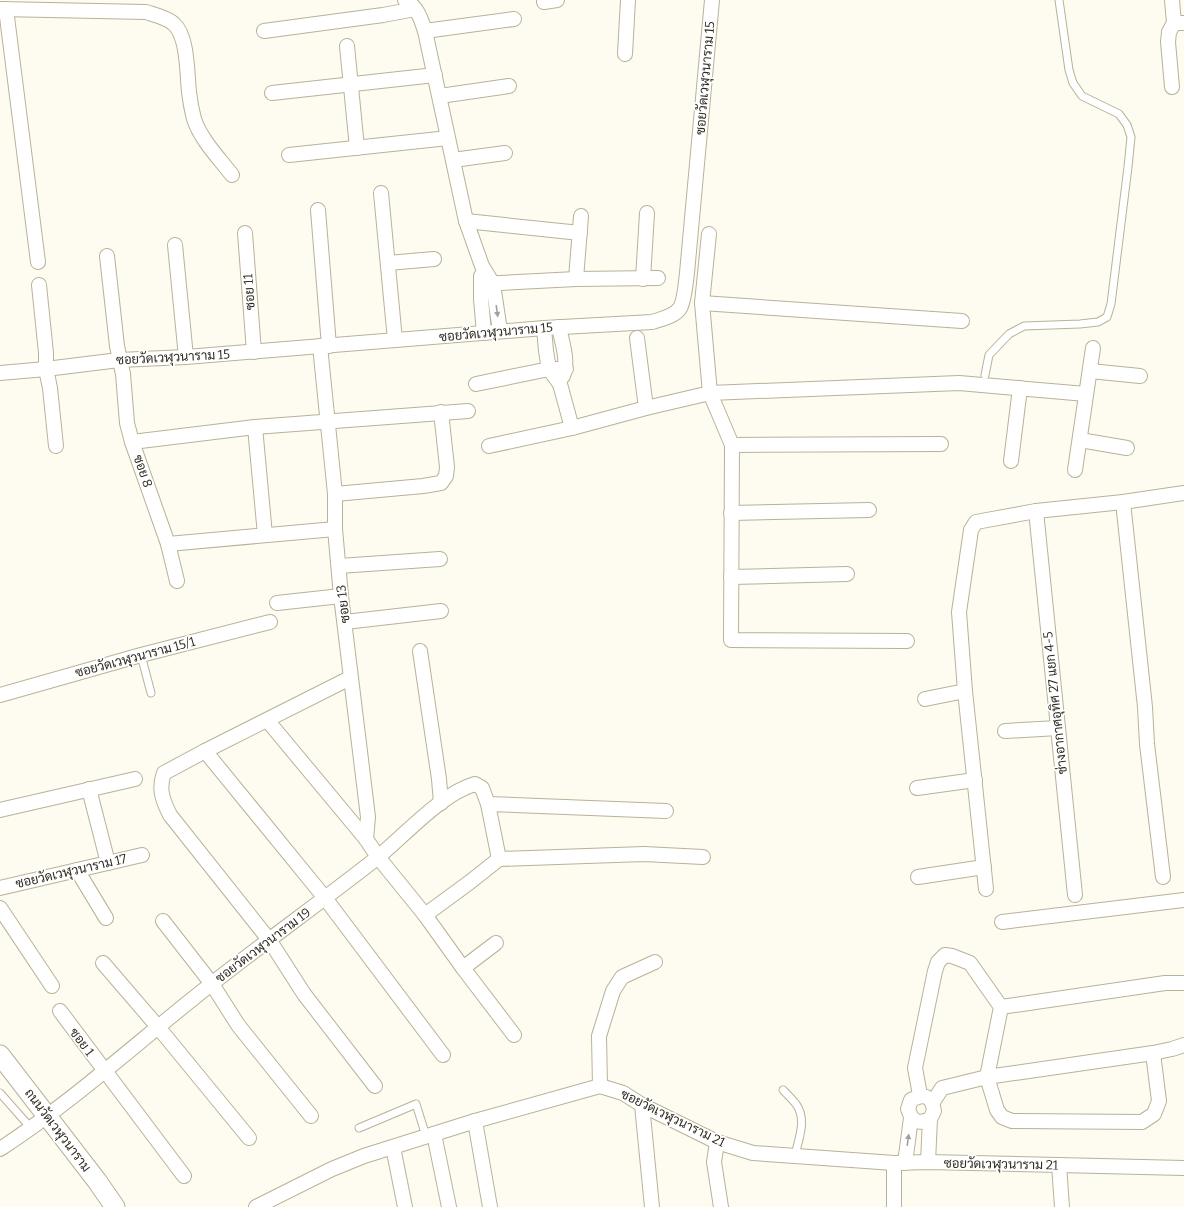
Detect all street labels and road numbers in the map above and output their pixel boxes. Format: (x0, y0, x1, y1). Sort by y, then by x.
street label: ซอยวัดเวฬุวนาราม 15 (693, 20, 719, 136)
street label: ซอย 11 (240, 273, 258, 311)
street label: ซอยวัดเวฬุวนาราม 15 (439, 320, 554, 346)
street label: ซอยวัดเวฬุวนาราม 15 (116, 347, 231, 369)
street label: ซอย 8 (130, 453, 156, 489)
street label: ซอย 13 (333, 584, 353, 624)
street label: ช่างอากาศอุทิศ 27 แยก 4-5 (1039, 631, 1072, 775)
street label: ซอยวัดเวฬุวนาราม 15/1 (73, 634, 198, 682)
street label: ซอยวัดเวฬุวนาราม 17 (14, 851, 129, 893)
street label: ซอยวัดเวฬุวนาราม 19 (213, 904, 315, 987)
street label: ซอย 1 (67, 1025, 98, 1059)
street label: ถนนวัดเวฬุวนาราม (20, 1085, 94, 1176)
street label: ซอยวัดเวฬุวนาราม 21 (617, 1086, 728, 1152)
street label: ซอยวัดเวฬุวนาราม 21 (944, 1156, 1059, 1175)

